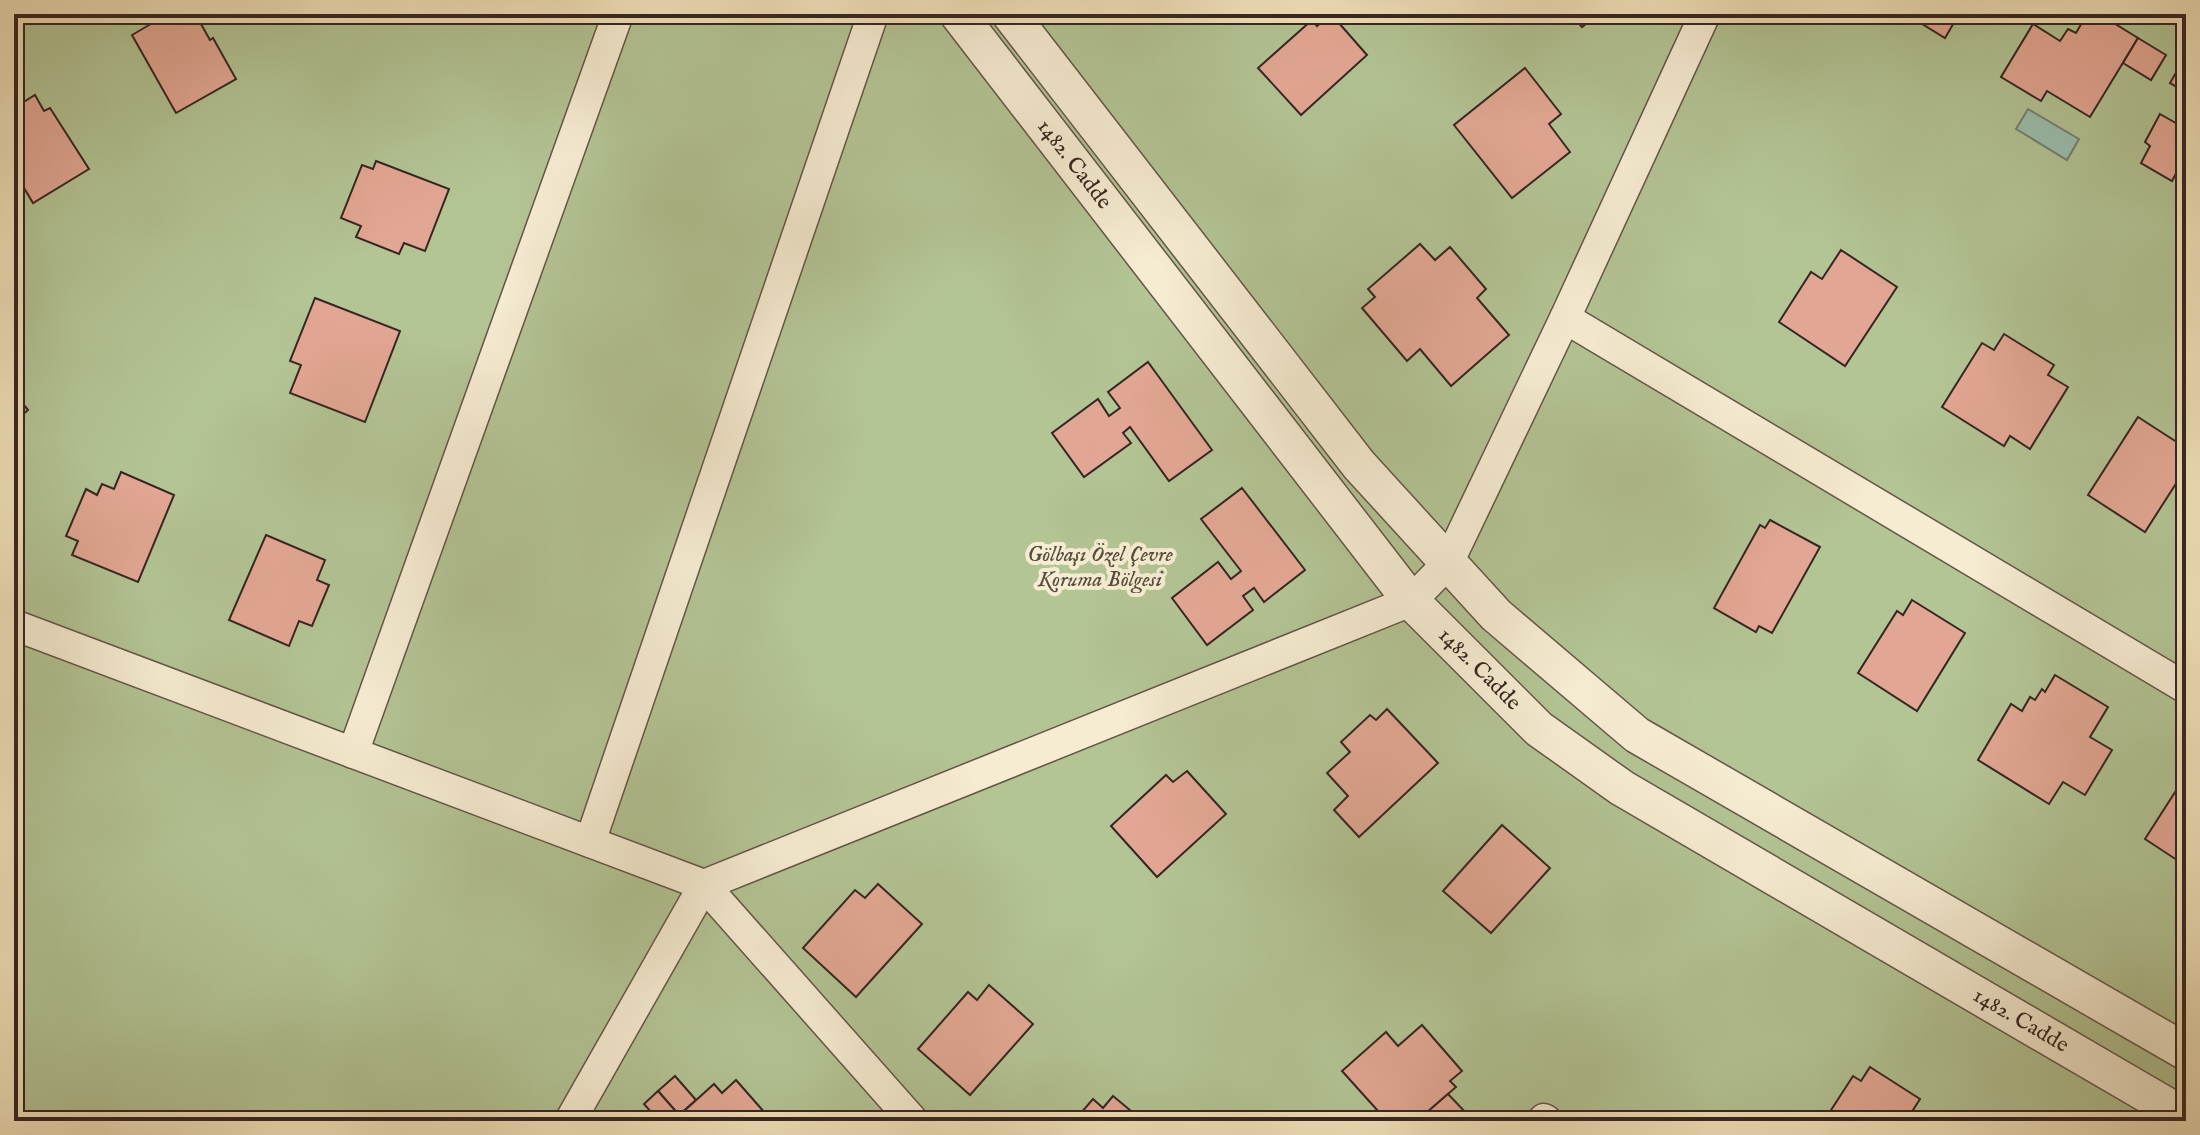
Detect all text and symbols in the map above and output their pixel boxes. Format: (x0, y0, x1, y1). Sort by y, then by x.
street label: 1482. Cadde (1031, 114, 1118, 215)
park label: Gölbaşı Özel Çevre Koruma Bölgesi (1027, 541, 1173, 594)
street label: 1482. Cadde (1432, 622, 1527, 717)
street label: 1482. Cadde (1968, 982, 2074, 1060)

